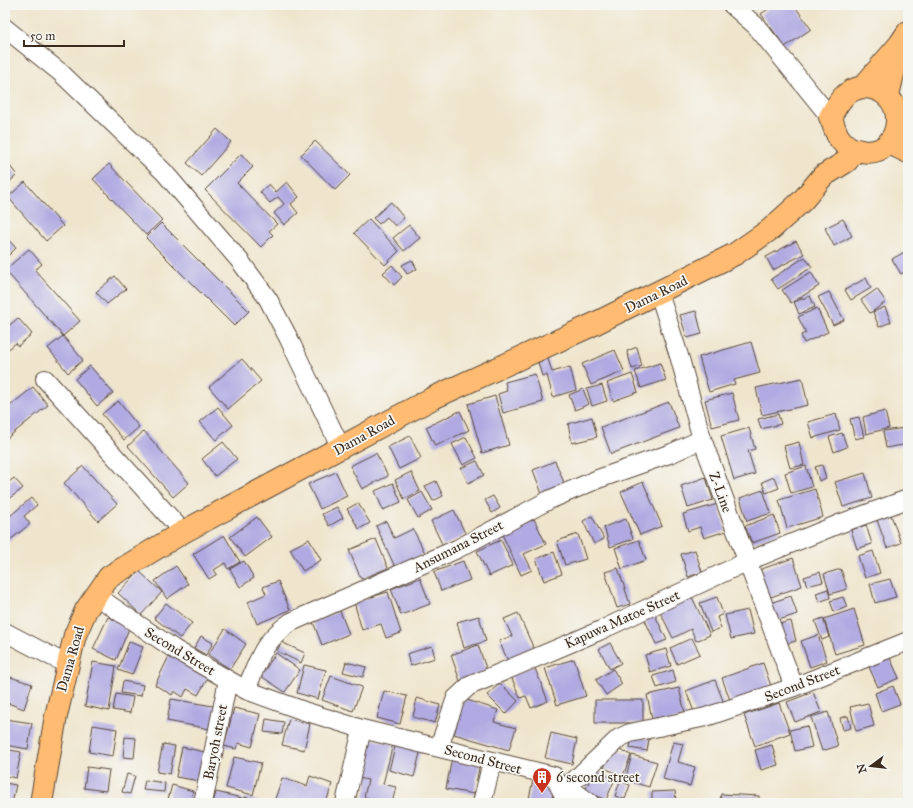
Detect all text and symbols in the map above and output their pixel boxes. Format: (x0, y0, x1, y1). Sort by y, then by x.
scale bar (24, 22, 124, 48)
text: 50 m (30, 29, 55, 43)
street label: Dama Road (622, 272, 690, 317)
street label: Dama Road (331, 412, 398, 459)
street label: Z-Line (705, 469, 736, 515)
street label: Ansumana Street (410, 516, 506, 577)
street label: Kapuwa Matoe Street (562, 586, 683, 653)
street label: Dama Road (53, 624, 88, 694)
street label: Second Street (141, 624, 218, 679)
street label: Second Street (762, 661, 842, 706)
street label: Baryoh street (200, 703, 231, 781)
street label: Second Street (442, 741, 523, 778)
north arrow (851, 746, 891, 786)
text: N (854, 762, 869, 775)
building icon: 6 second street (531, 766, 553, 794)
place label: 6 second street (556, 769, 640, 786)

